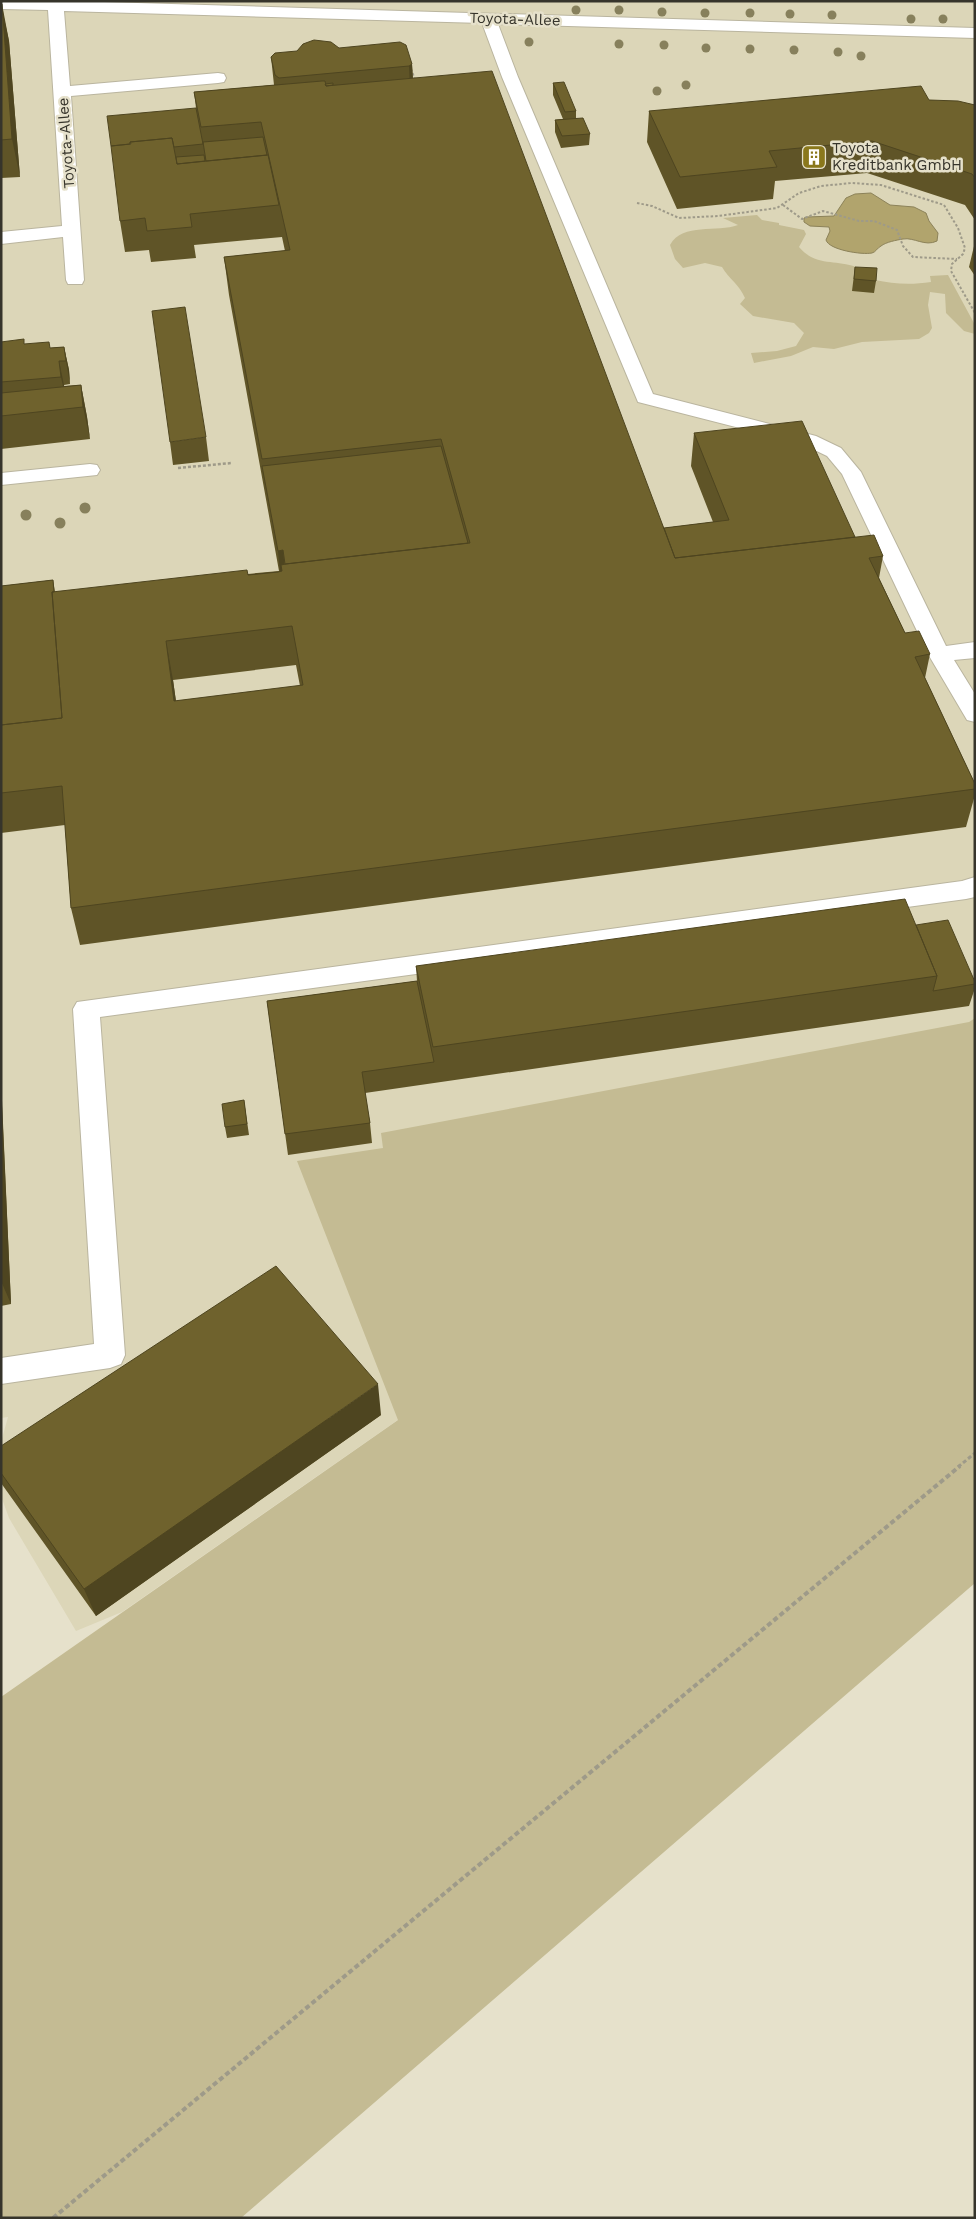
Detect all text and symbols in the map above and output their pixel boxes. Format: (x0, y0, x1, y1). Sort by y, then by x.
street label: Toyota-Allee (469, 8, 561, 30)
street label: Toyota-Allee (54, 97, 78, 189)
place label: Toyota Kreditbank GmbH (832, 139, 962, 174)
building icon: Toyota Kreditbank GmbH (801, 144, 827, 170)

